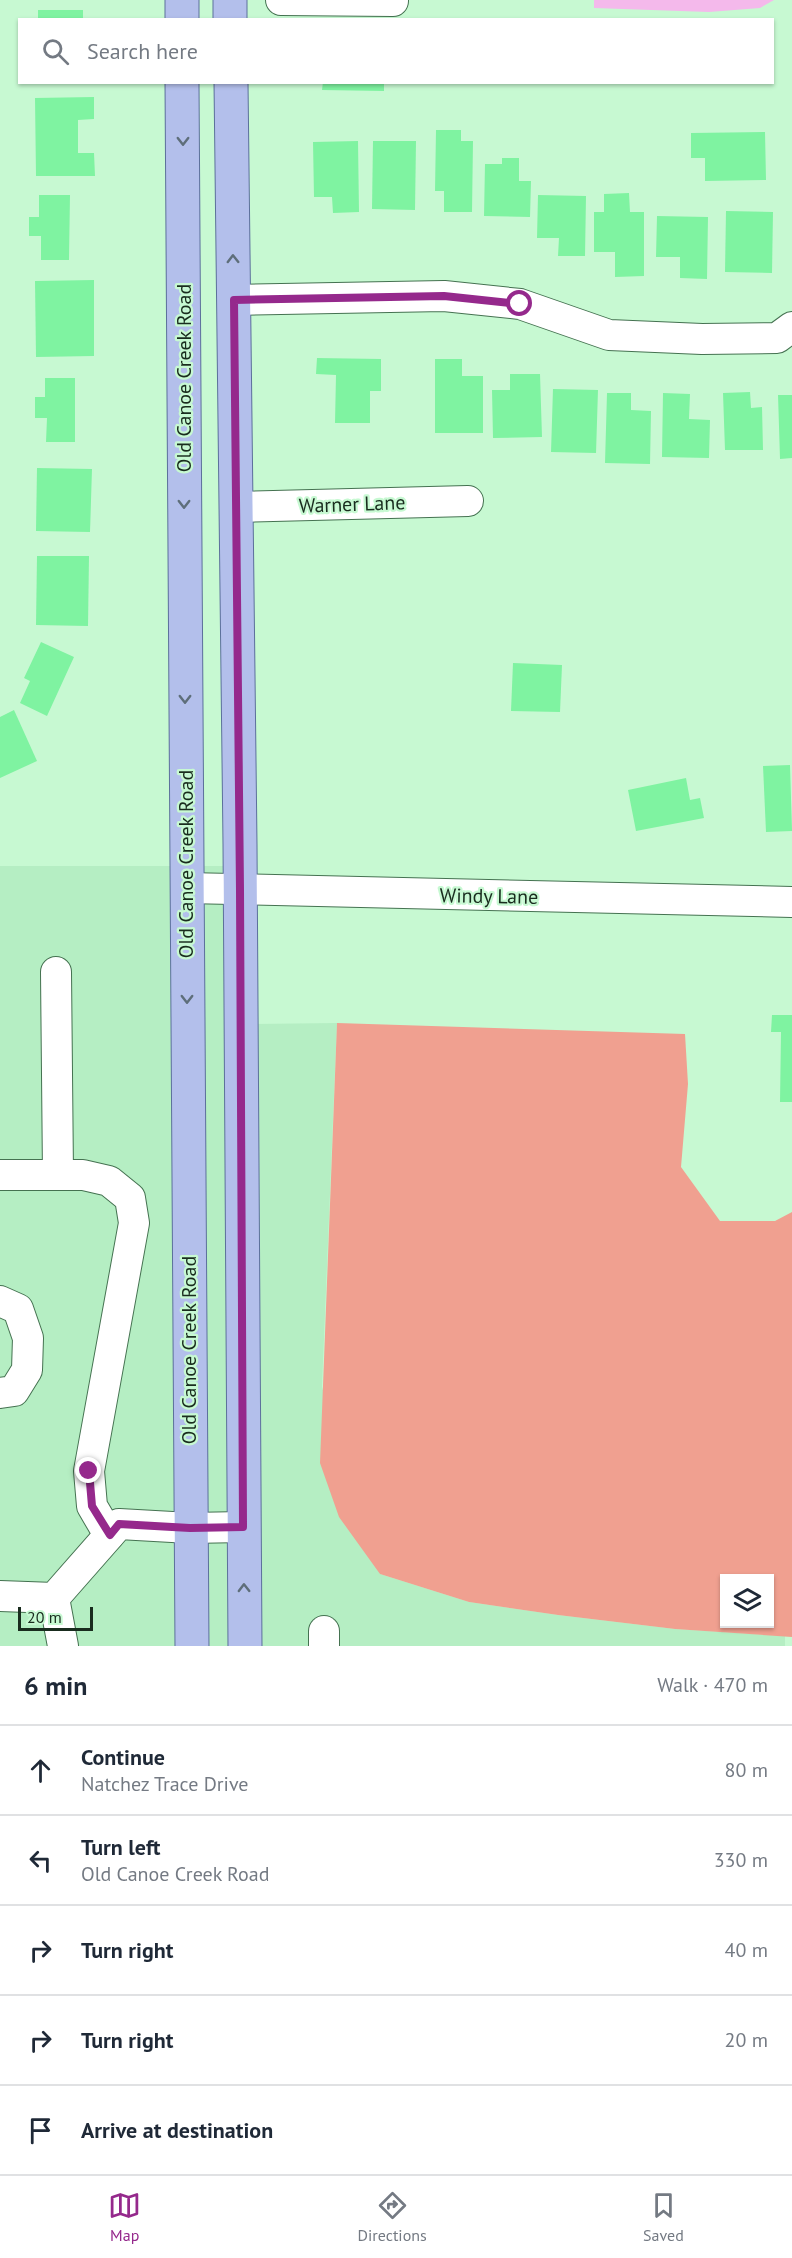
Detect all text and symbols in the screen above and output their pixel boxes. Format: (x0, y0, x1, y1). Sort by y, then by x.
search box (18, 18, 774, 84)
icon: search (39, 35, 72, 68)
text: Search here (87, 37, 198, 65)
one-way arrow (177, 136, 189, 145)
one-way arrow (227, 254, 240, 263)
street label: Old Canoe Creek Road (171, 284, 197, 472)
route start (506, 290, 532, 316)
street label: Warner Lane (298, 489, 406, 519)
one-way arrow (178, 499, 190, 508)
one-way arrow (179, 694, 191, 703)
street label: Old Canoe Creek Road (173, 770, 199, 958)
street label: Windy Lane (440, 882, 538, 910)
one-way arrow (181, 994, 193, 1003)
street label: Old Canoe Creek Road (176, 1256, 202, 1444)
route end (75, 1457, 101, 1483)
map controls (720, 1574, 774, 1628)
button: layers (720, 1574, 774, 1628)
one-way arrow (238, 1583, 250, 1592)
scale bar (18, 1604, 93, 1632)
text: 20 m (27, 1607, 62, 1627)
text: 6 min (24, 1669, 87, 1702)
text: Walk · 470 m (657, 1672, 768, 1698)
text: Continue (81, 1743, 165, 1771)
icon: ahead (24, 1754, 57, 1787)
text: 80 m (725, 1757, 768, 1783)
text: Natchez Trace Drive (81, 1771, 249, 1797)
text: Turn left (81, 1833, 161, 1861)
icon: left (24, 1844, 57, 1877)
text: 330 m (714, 1847, 768, 1873)
text: Old Canoe Creek Road (81, 1861, 269, 1887)
icon: right (24, 1934, 57, 1967)
text: Turn right (81, 1936, 173, 1964)
text: 40 m (725, 1937, 768, 1963)
icon: right (24, 2024, 57, 2057)
text: Turn right (81, 2026, 173, 2054)
text: 20 m (725, 2027, 768, 2053)
icon: arrive (24, 2114, 57, 2147)
text: Arrive at destination (81, 2116, 273, 2144)
tab: Map (108, 2189, 141, 2245)
tab: Directions (358, 2189, 427, 2245)
tab: Saved (643, 2189, 684, 2245)

